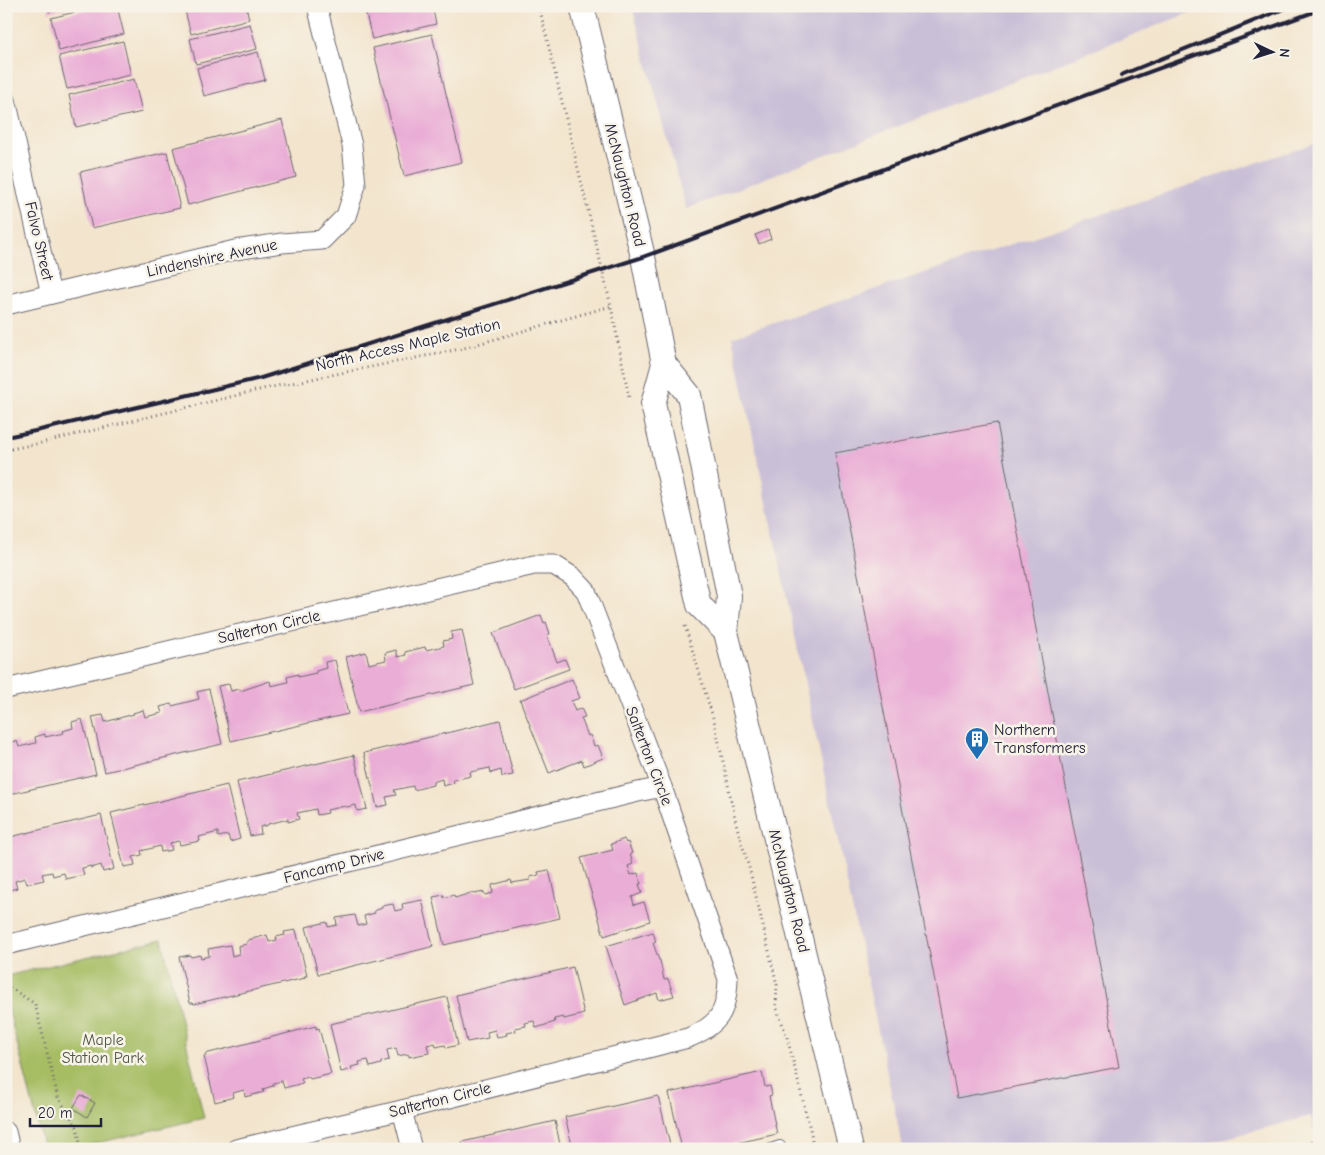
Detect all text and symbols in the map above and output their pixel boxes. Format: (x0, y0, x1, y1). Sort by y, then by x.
north arrow (1248, 28, 1298, 78)
text: N (1276, 48, 1293, 58)
street label: McNaughton Road (601, 121, 649, 249)
street label: Falvo Street (21, 200, 57, 283)
street label: Lindenshire Avenue (145, 235, 279, 281)
street label: North Access Maple Station (314, 315, 502, 375)
street label: Salterton Circle (216, 606, 322, 648)
street label: Salterton Circle (622, 704, 676, 808)
place label: Northern Transformers (994, 721, 1086, 757)
building icon: Northern Transformers (964, 726, 990, 760)
street label: McNaughton Road (765, 827, 813, 955)
street label: Fancamp Drive (282, 845, 386, 887)
park label: Maple Station Park (62, 1031, 145, 1067)
street label: Salterton Circle (387, 1079, 493, 1121)
scale bar (30, 1095, 101, 1127)
text: 20 m (38, 1104, 72, 1122)

